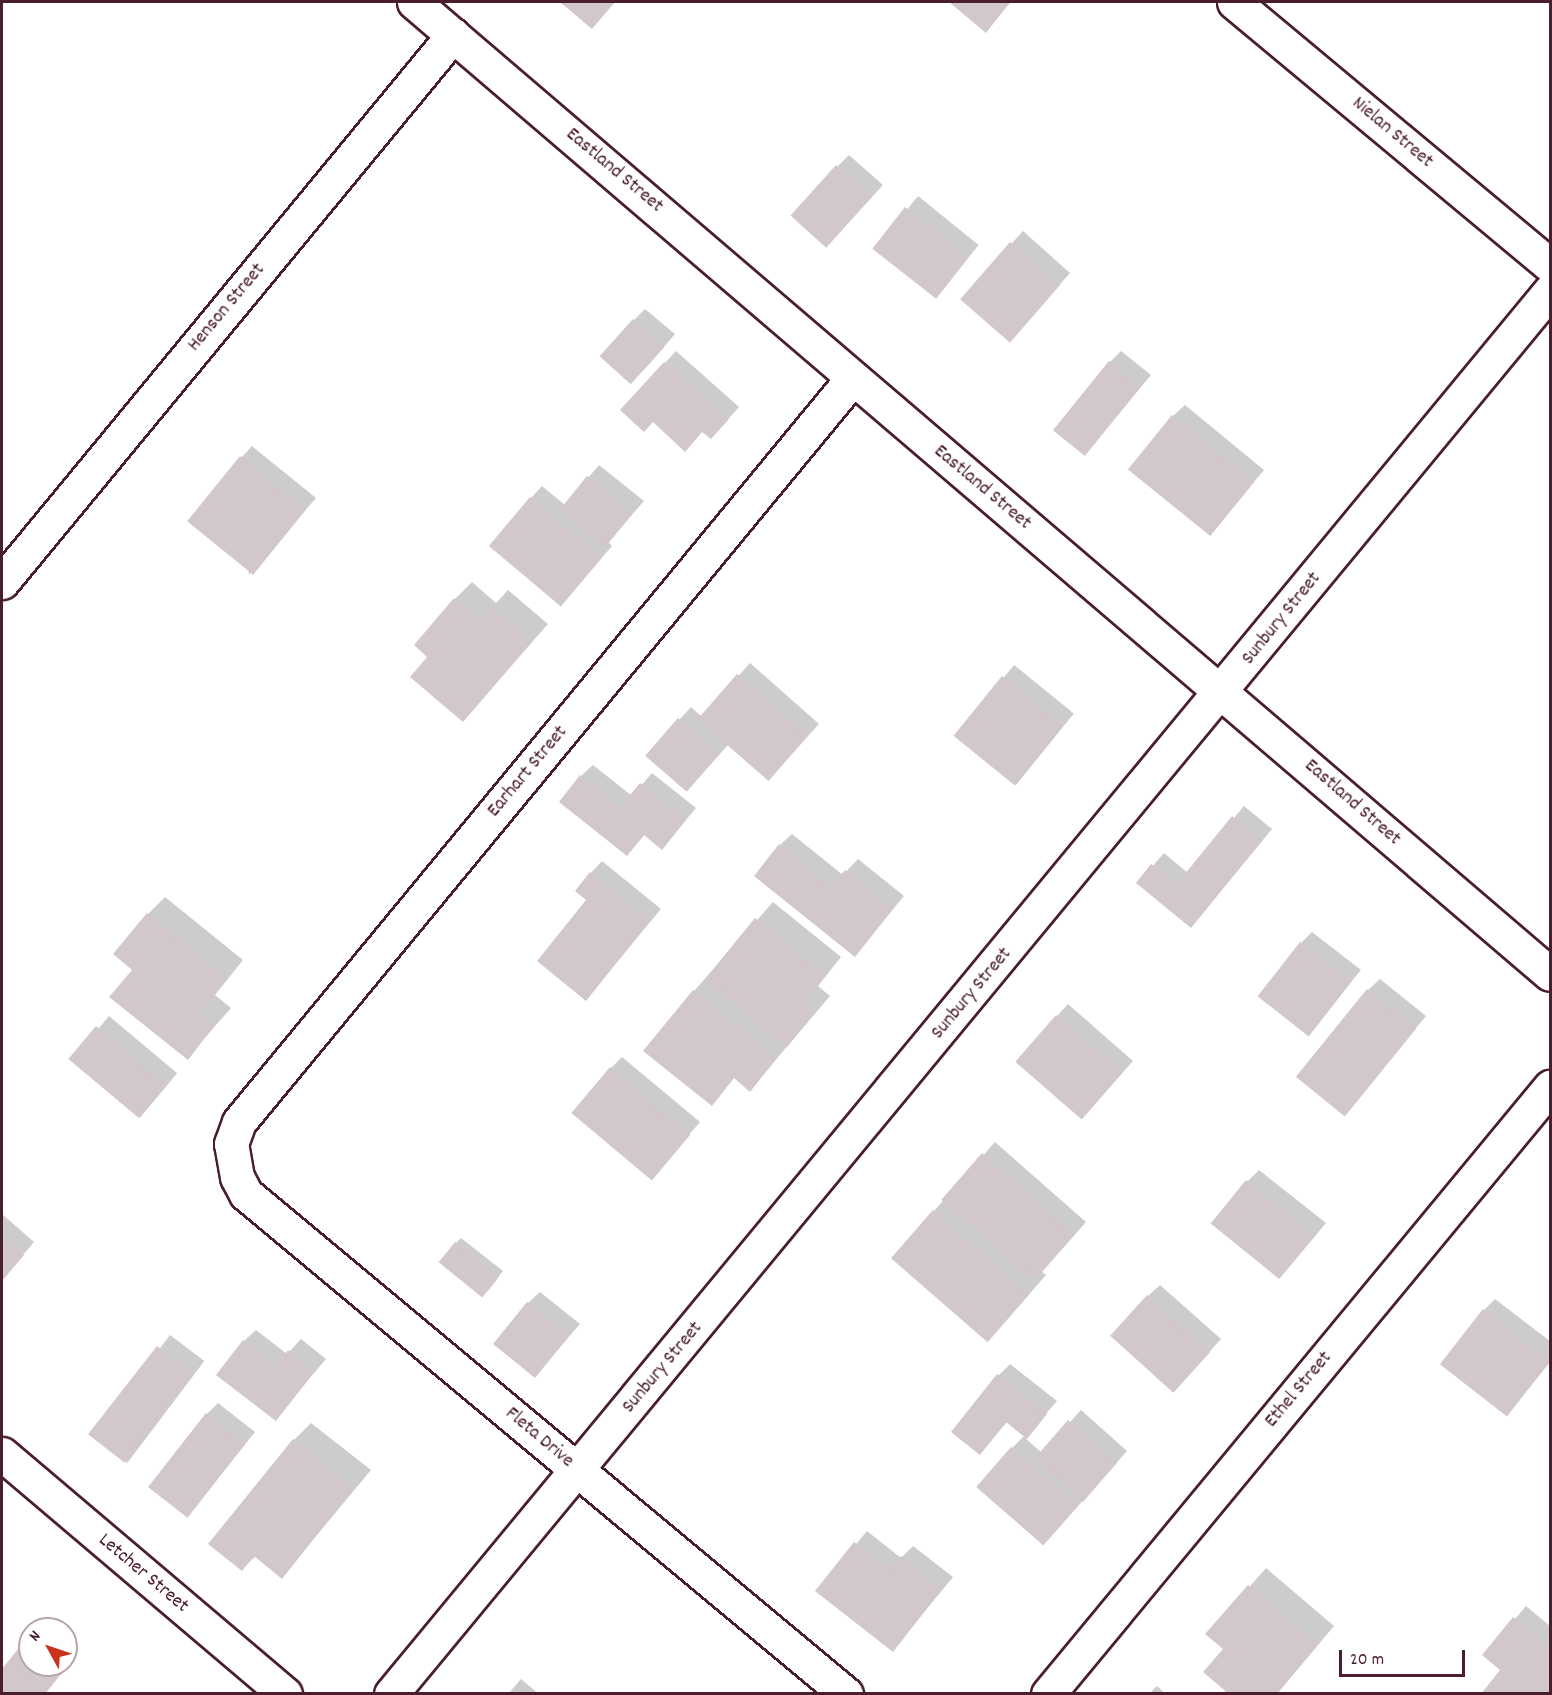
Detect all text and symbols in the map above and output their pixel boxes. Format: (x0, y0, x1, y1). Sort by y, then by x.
street label: Nielan Street (1346, 92, 1438, 174)
street label: Eastland Street (560, 123, 668, 219)
street label: Henson Street (183, 259, 271, 357)
street label: Eastland Street (928, 440, 1036, 536)
street label: Sunbury Street (1237, 568, 1327, 670)
street label: Earhart Street (483, 721, 573, 823)
street label: Eastland Street (1299, 755, 1405, 851)
street label: Sunbury Street (927, 943, 1017, 1045)
street label: Sunbury Street (618, 1317, 708, 1419)
street label: Ethel Street (1260, 1347, 1338, 1433)
street label: Fleta Drive (500, 1402, 578, 1474)
street label: Letcher Street (93, 1529, 193, 1619)
north arrow (18, 1617, 78, 1677)
text: N (24, 1626, 47, 1647)
scale bar (1342, 1638, 1468, 1676)
text: 20 m (1350, 1648, 1384, 1673)

